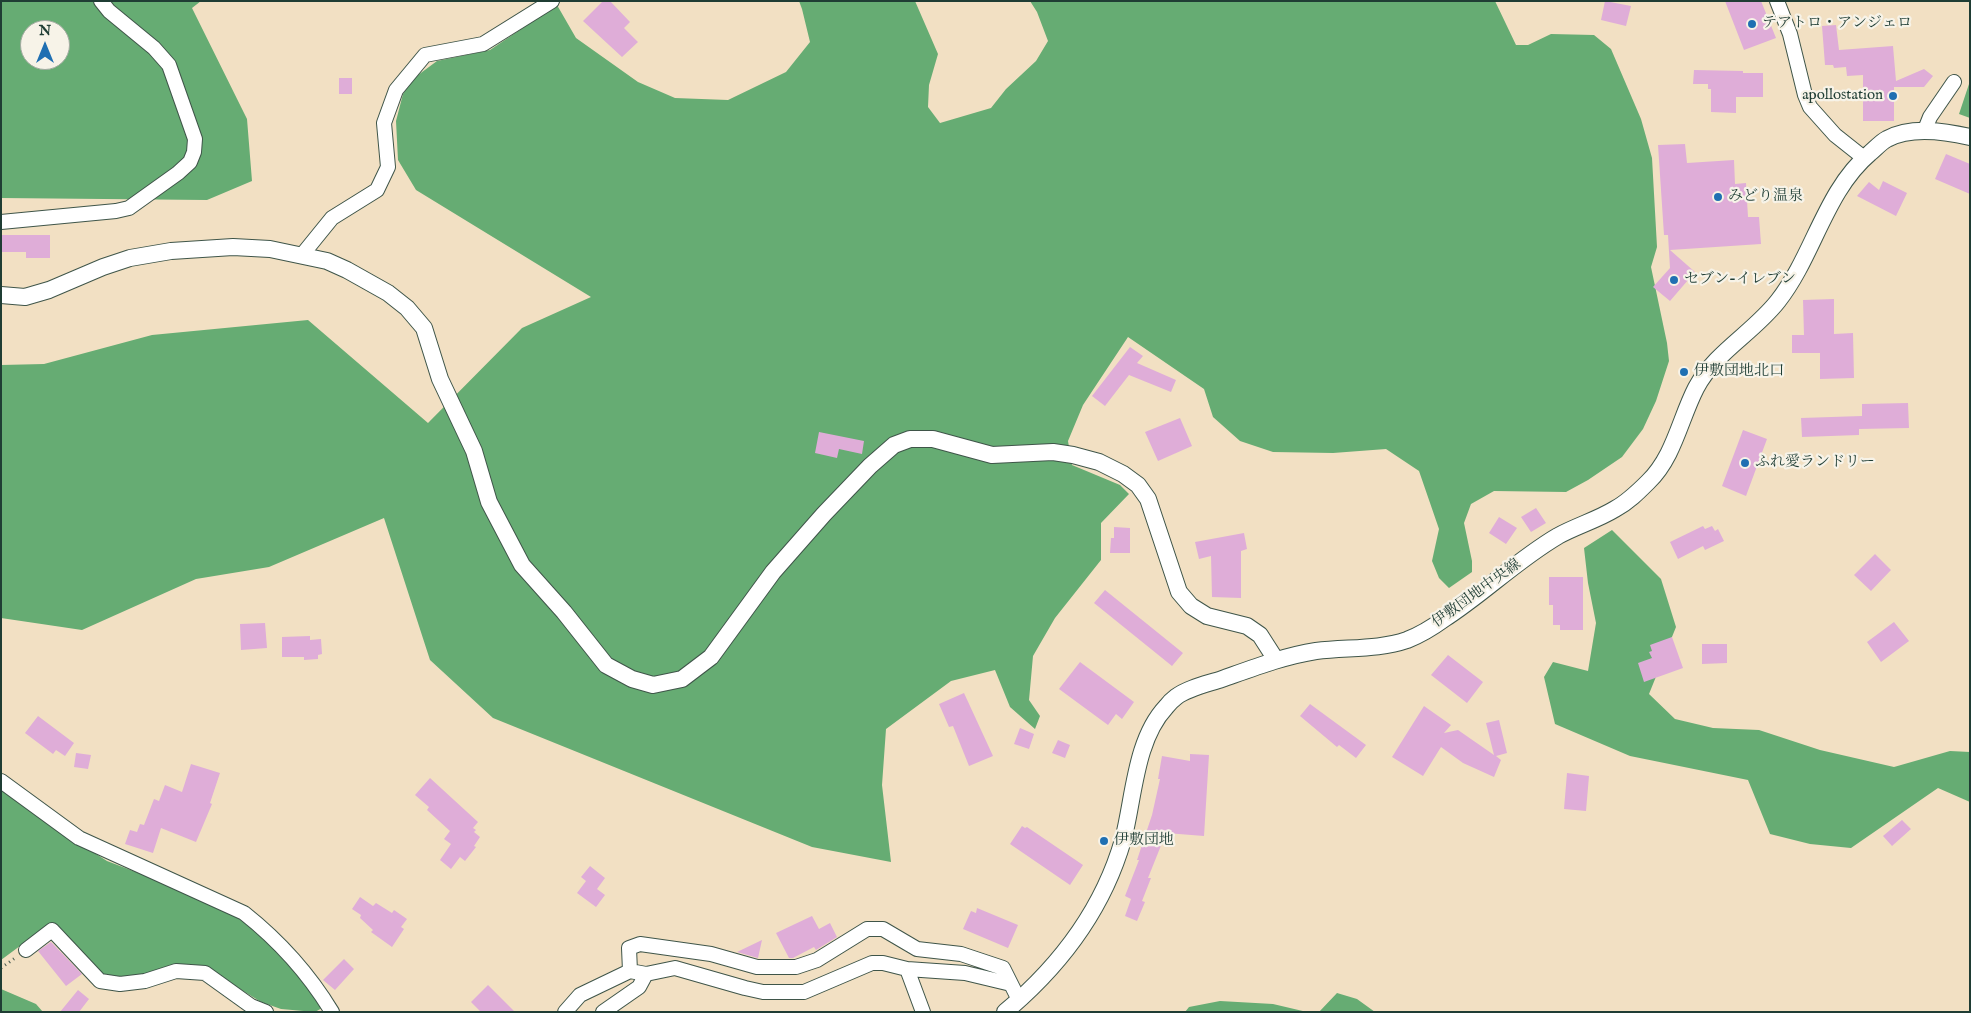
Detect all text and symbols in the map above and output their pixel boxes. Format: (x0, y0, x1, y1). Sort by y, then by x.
place label: テアトロ・アンジェロ (1762, 15, 1912, 33)
marker: テアトロ・アンジェロ (1746, 18, 1758, 30)
north arrow (20, 20, 70, 70)
text: N (39, 22, 51, 40)
place label: apollostation (1802, 87, 1883, 105)
marker: apollostation (1887, 90, 1899, 102)
place label: みどり温泉 (1728, 188, 1803, 206)
marker: みどり温泉 (1712, 191, 1724, 203)
place label: セブン-イレブン (1684, 271, 1796, 289)
marker: セブン-イレブン (1668, 274, 1680, 286)
place label: 伊敷団地北口 (1694, 363, 1784, 381)
marker: 伊敷団地北口 (1678, 366, 1690, 378)
place label: ふれ愛ランドリー (1755, 454, 1875, 472)
marker: ふれ愛ランドリー (1739, 457, 1751, 469)
street label: 伊敷団地中央線 (1429, 556, 1525, 632)
place label: 伊敷団地 (1114, 832, 1174, 850)
marker: 伊敷団地 (1098, 835, 1110, 847)

